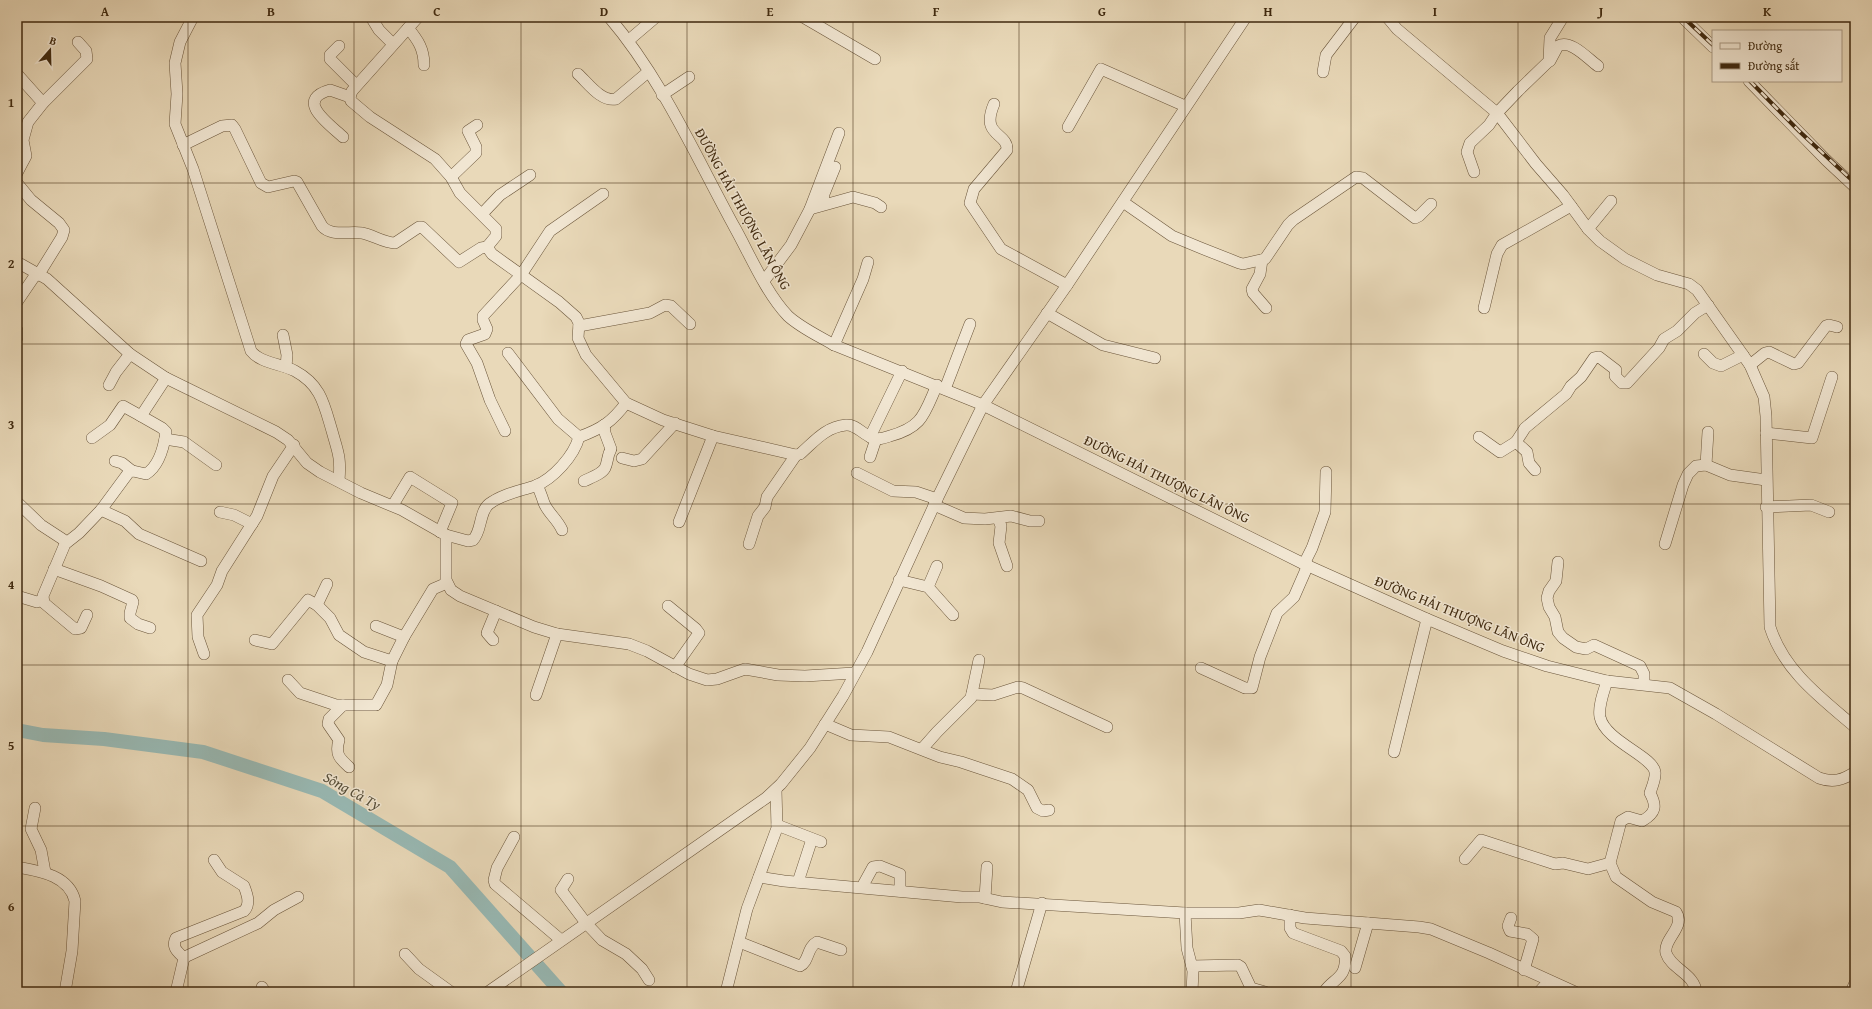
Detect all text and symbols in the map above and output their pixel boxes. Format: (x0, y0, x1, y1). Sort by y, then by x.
text: A (101, 2, 110, 21)
text: B (267, 2, 275, 21)
text: C (433, 2, 441, 21)
text: D (600, 2, 608, 21)
text: E (767, 2, 774, 21)
text: F (933, 2, 940, 21)
text: G (1098, 2, 1106, 21)
text: H (1263, 2, 1273, 21)
text: I (1433, 2, 1437, 21)
text: J (1597, 2, 1604, 21)
text: K (1763, 2, 1772, 21)
north arrow (30, 30, 70, 70)
legend (1712, 30, 1842, 82)
text: B (47, 32, 60, 49)
text: Đường (1748, 37, 1782, 54)
text: Đường sắt (1748, 57, 1800, 74)
text: 1 (8, 93, 14, 112)
street label: ĐƯỜNG HẢI THƯỢNG LÃN ÔNG (690, 125, 796, 293)
text: 2 (8, 254, 15, 273)
text: 3 (8, 415, 14, 434)
street label: ĐƯỜNG HẢI THƯỢNG LÃN ÔNG (1081, 430, 1253, 528)
street label: ĐƯỜNG HẢI THƯỢNG LÃN ÔNG (1372, 571, 1548, 657)
text: 4 (8, 575, 15, 594)
text: 5 (8, 736, 15, 755)
water label: Sông Cà Ty (320, 766, 385, 815)
text: 6 (8, 897, 15, 916)

